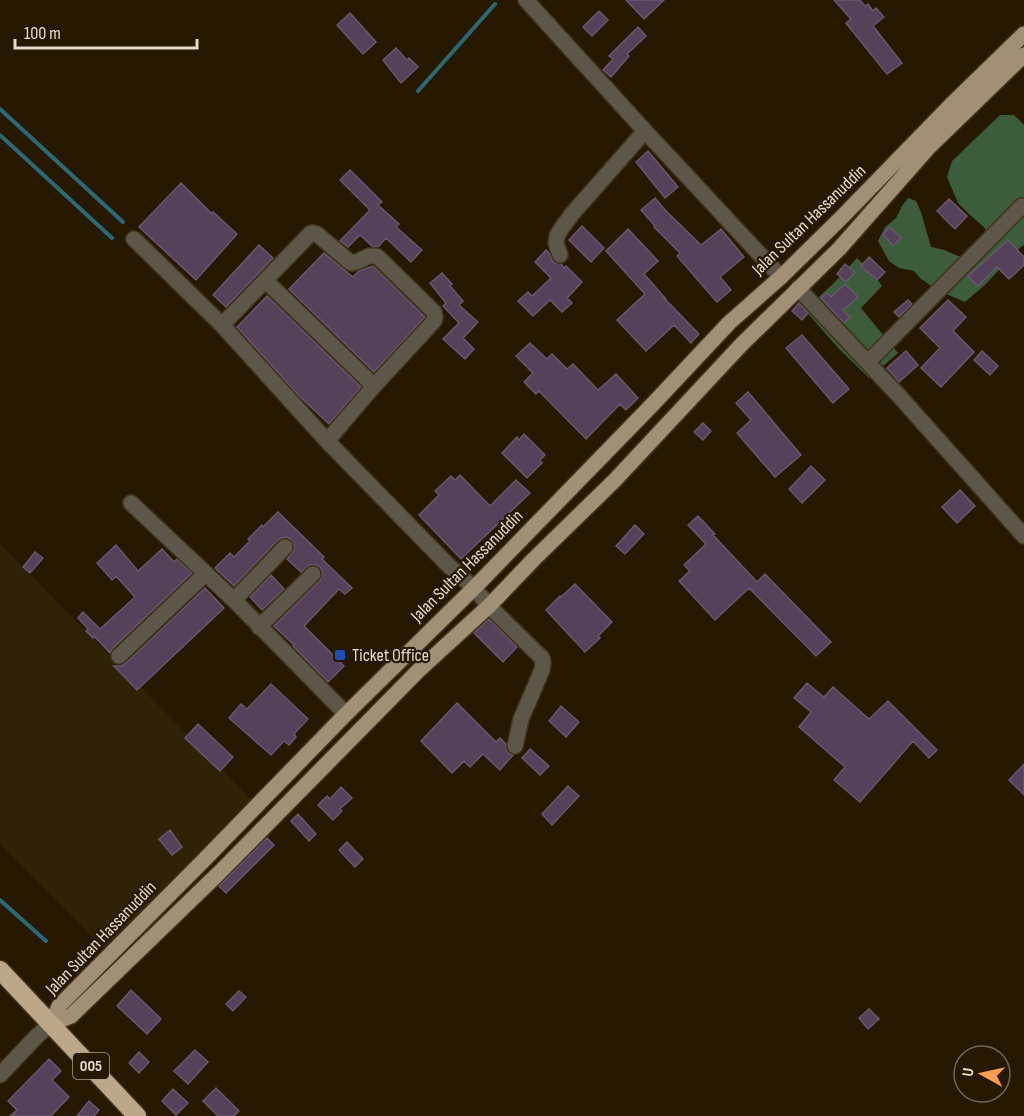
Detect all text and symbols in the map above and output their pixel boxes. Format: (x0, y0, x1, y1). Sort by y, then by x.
scale bar (15, 12, 196, 50)
text: 100 m (24, 23, 61, 44)
street label: Jalan Sultan Hassanuddin (747, 160, 870, 280)
street label: Jalan Sultan Hassanuddin (406, 506, 527, 627)
place label: Ticket Office (352, 645, 429, 666)
marker: Ticket Office (333, 648, 347, 662)
street label: Jalan Sultan Hassanuddin (41, 877, 161, 1000)
north arrow (952, 1044, 1012, 1104)
road number: 005 (73, 1053, 109, 1079)
text: U (959, 1067, 979, 1078)

